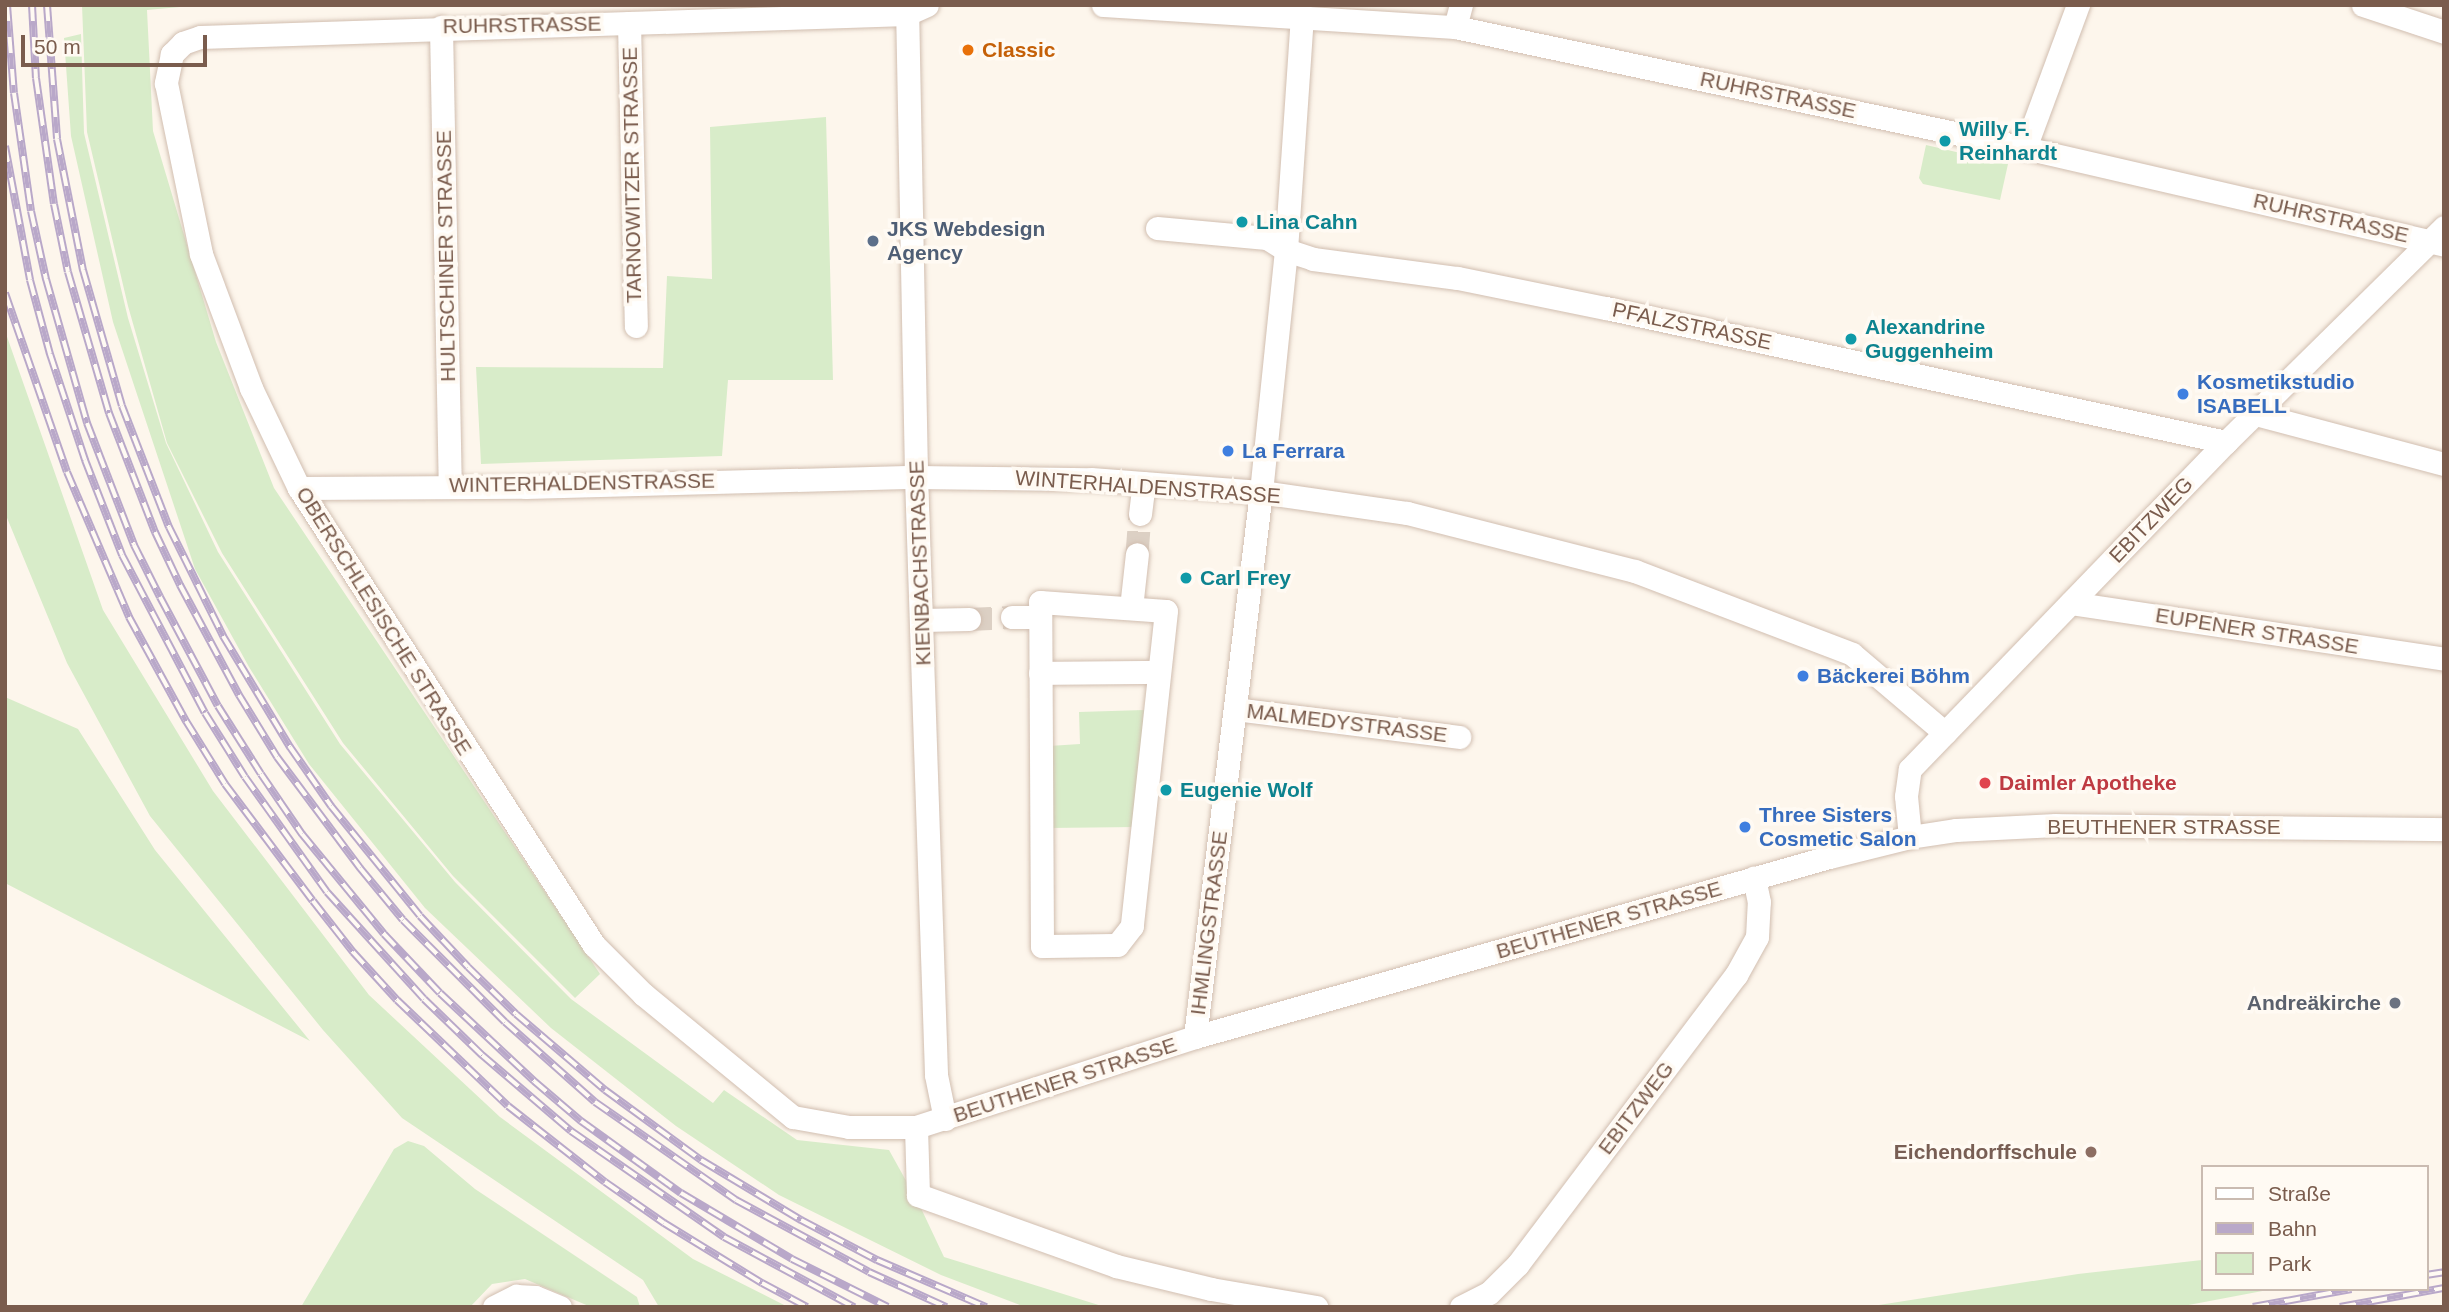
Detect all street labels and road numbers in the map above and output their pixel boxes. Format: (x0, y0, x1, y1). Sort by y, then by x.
street label: RUHRSTRASSE (442, 11, 602, 39)
street label: TARNOWITZER STRASSE (617, 47, 647, 303)
street label: RUHRSTRASSE (1698, 66, 1858, 124)
street label: HULTSCHINER STRASSE (431, 130, 461, 382)
street label: RUHRSTRASSE (2251, 188, 2411, 248)
street label: PFALZSTRASSE (1610, 297, 1774, 355)
street label: KIENBACHSTRASSE (904, 460, 936, 666)
street label: WINTERHALDENSTRASSE (1014, 465, 1282, 509)
street label: WINTERHALDENSTRASSE (449, 468, 715, 498)
street label: EBITZWEG (2104, 472, 2198, 568)
street label: OBERSCHLESISCHE STRASSE (291, 482, 477, 760)
street label: EUPENER STRASSE (2154, 602, 2360, 660)
street label: MALMEDYSTRASSE (1245, 698, 1449, 748)
street label: BEUTHENER STRASSE (2047, 814, 2281, 840)
street label: IHMLINGSTRASSE (1185, 829, 1233, 1017)
street label: BEUTHENER STRASSE (1493, 876, 1725, 964)
street label: BEUTHENER STRASSE (950, 1032, 1180, 1128)
street label: EBITZWEG (1593, 1057, 1679, 1159)

